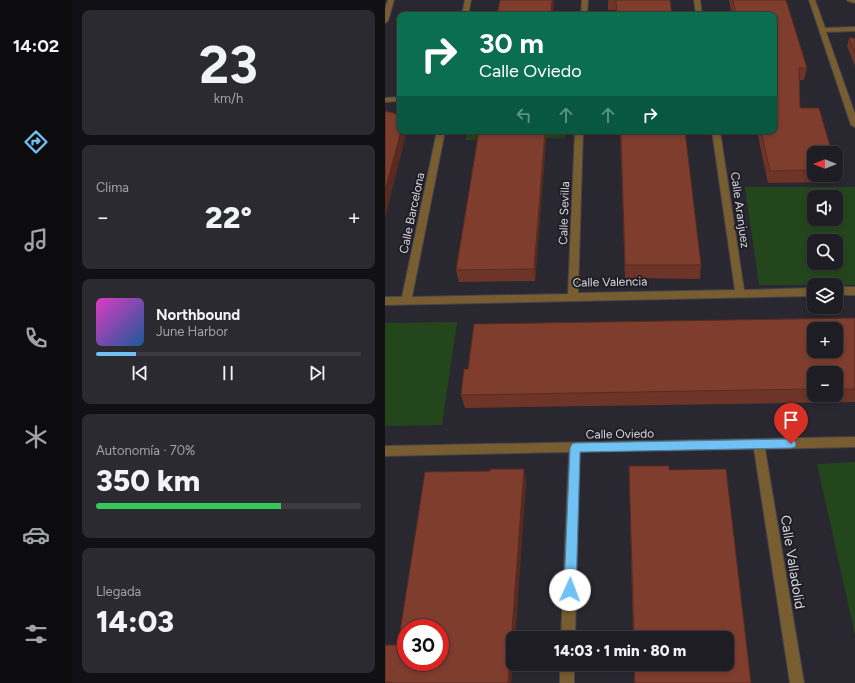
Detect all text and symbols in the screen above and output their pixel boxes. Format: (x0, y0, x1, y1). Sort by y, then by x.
text: 30 m (479, 26, 544, 60)
icon: right (413, 28, 465, 80)
text: 23 (199, 34, 258, 96)
text: 14:02 (13, 35, 59, 57)
text: Calle Oviedo (479, 60, 582, 82)
text: km/h (214, 91, 243, 106)
icon: left (513, 104, 535, 126)
icon: ahead (555, 104, 577, 126)
icon: ahead (597, 104, 619, 126)
icon: right (639, 104, 661, 126)
icon: directions (22, 128, 50, 156)
north arrow (807, 146, 843, 182)
map controls (807, 146, 843, 402)
street label: Calle Barcelona (397, 171, 427, 255)
street label: Calle Aranjuez (728, 171, 752, 249)
text: Clima (96, 180, 129, 195)
street label: Calle Sevilla (556, 181, 572, 245)
button: sound (807, 190, 843, 226)
text: 22° (205, 199, 252, 236)
text: − (96, 204, 110, 231)
text: + (347, 204, 361, 231)
icon: music (22, 226, 50, 254)
button: search (807, 234, 843, 270)
street label: Calle Valencia (572, 274, 648, 290)
button: layers (807, 278, 843, 314)
text: Northbound (156, 306, 240, 324)
button: + (807, 322, 843, 358)
icon: phone (22, 324, 50, 352)
text: June Harbor (156, 324, 228, 339)
icon: previous (129, 362, 151, 384)
icon: pause (217, 362, 239, 384)
icon: next (306, 362, 328, 384)
button: − (807, 366, 843, 402)
pin (774, 403, 808, 444)
icon: arrive (780, 409, 802, 431)
icon: climate (22, 423, 50, 451)
street label: Calle Oviedo (586, 426, 654, 442)
text: Autonomía · 70% (96, 443, 195, 458)
text: 350 km (96, 462, 200, 499)
street label: Calle Valladolid (777, 514, 808, 610)
icon: car (22, 521, 50, 549)
position arrow (549, 569, 591, 611)
text: Llegada (96, 584, 141, 599)
text: 14:03 (96, 603, 174, 640)
speed limit sign: 30 (397, 619, 449, 671)
icon: filters (22, 620, 50, 648)
text: 14:03 · 1 min · 80 m (554, 642, 686, 660)

